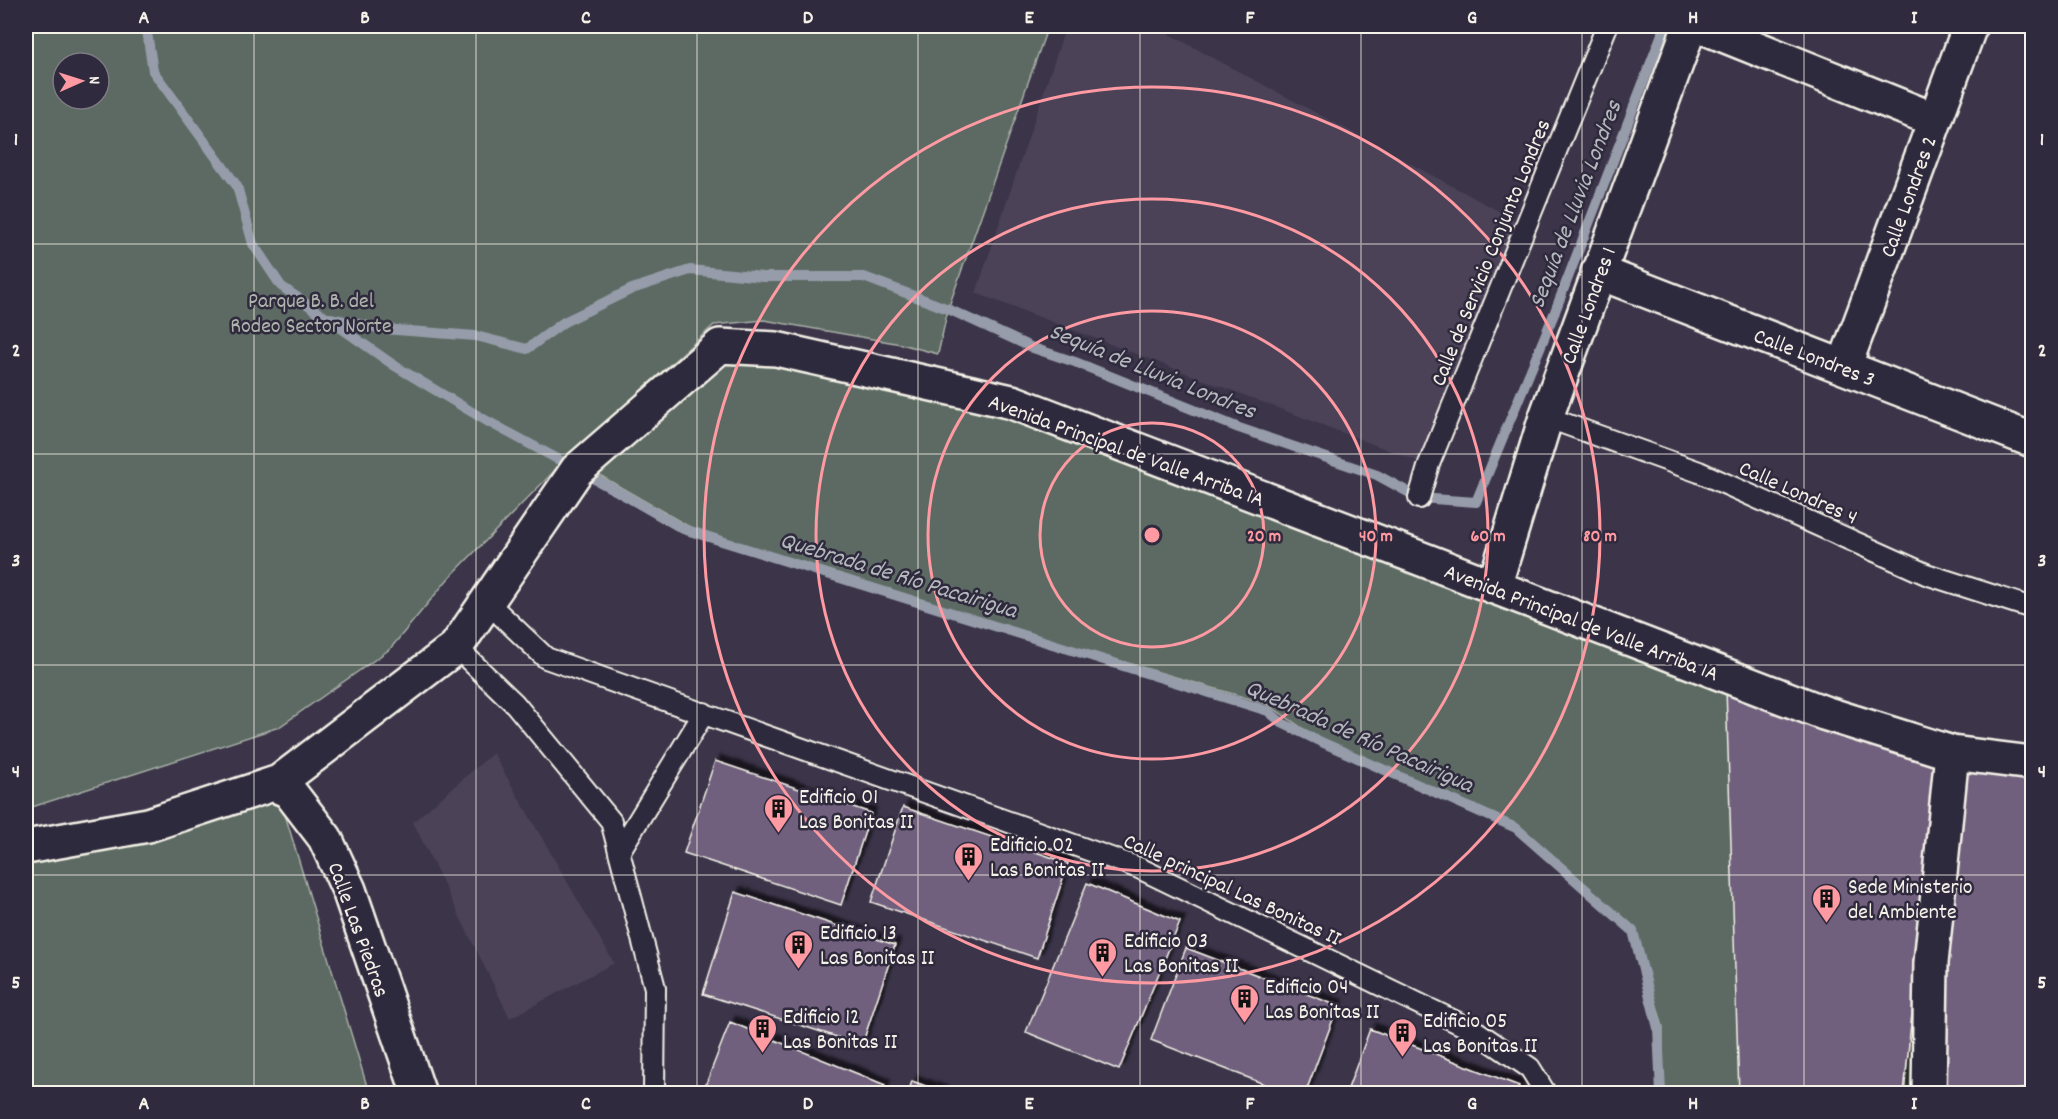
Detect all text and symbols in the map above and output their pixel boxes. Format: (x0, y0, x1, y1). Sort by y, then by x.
text: A (139, 5, 150, 33)
text: B (360, 5, 370, 33)
text: C (581, 5, 591, 33)
text: D (803, 5, 814, 33)
text: E (1024, 5, 1034, 33)
text: F (1246, 5, 1256, 33)
text: G (1467, 5, 1477, 33)
text: H (1688, 5, 1698, 33)
text: I (1911, 5, 1918, 33)
north arrow (51, 51, 111, 111)
text: N (82, 76, 105, 85)
water label: Sequía de Lluvia Londres (1521, 95, 1632, 314)
street label: Calle de Servicio Conjunto Londres (1424, 115, 1560, 391)
text: 1 (14, 127, 18, 155)
text: 1 (2040, 127, 2044, 155)
street label: Calle Londres 2 (1874, 132, 1947, 262)
street label: Calle Londres 1 (1555, 243, 1626, 369)
park label: Parque B. B. del Rodeo Sector Norte (230, 287, 392, 343)
water label: Sequía de Lluvia Londres (1043, 316, 1261, 430)
street label: Calle Londres 3 (1749, 322, 1879, 397)
text: 2 (12, 338, 20, 366)
text: 2 (2038, 338, 2046, 366)
street label: Avenida Principal de Valle Arriba 1A (983, 388, 1268, 517)
street label: Calle Londres 4 (1733, 454, 1862, 534)
water label: Quebrada de Río Pacairigua (776, 525, 1022, 630)
centre of rings (1142, 525, 1162, 545)
text: 20 m (1247, 525, 1281, 550)
text: 40 m (1359, 525, 1393, 550)
text: 60 m (1470, 525, 1506, 550)
text: 80 m (1583, 525, 1617, 550)
text: 3 (12, 548, 20, 576)
text: 3 (2038, 548, 2046, 576)
street label: Avenida Principal de Valle Arriba 1A (1439, 557, 1723, 691)
water label: Quebrada de Río Pacairigua (1240, 672, 1480, 804)
text: 4 (12, 759, 20, 787)
text: 4 (2038, 759, 2046, 787)
place label: Edificio 01 Las Bonitas II (799, 783, 914, 839)
building icon: Edificio 01 Las Bonitas II (762, 792, 794, 834)
street label: Calle principal Las Bonitas II (1118, 827, 1346, 955)
place label: Edificio 02 Las Bonitas II (990, 831, 1105, 887)
building icon: Edificio 02 Las Bonitas II (953, 840, 985, 882)
street label: Calle Las Piedras (318, 858, 396, 1002)
place label: Sede Ministerio del Ambiente (1848, 873, 1973, 929)
building icon: Sede Ministerio del Ambiente (1811, 882, 1843, 924)
place label: Edificio 13 Las Bonitas II (820, 919, 935, 975)
place label: Edificio 03 Las Bonitas II (1124, 927, 1239, 983)
building icon: Edificio 13 Las Bonitas II (783, 928, 815, 970)
building icon: Edificio 03 Las Bonitas II (1087, 936, 1119, 978)
text: 5 (11, 970, 21, 998)
text: 5 (2037, 970, 2047, 998)
place label: Edificio 04 Las Bonitas II (1265, 973, 1380, 1029)
building icon: Edificio 04 Las Bonitas II (1228, 982, 1260, 1024)
place label: Edificio 12 Las Bonitas II (783, 1003, 898, 1059)
place label: Edificio 05 Las Bonitas II (1423, 1007, 1538, 1063)
building icon: Edificio 12 Las Bonitas II (746, 1012, 778, 1054)
building icon: Edificio 05 Las Bonitas II (1386, 1016, 1418, 1058)
text: A (139, 1091, 150, 1119)
text: B (360, 1091, 370, 1119)
text: C (581, 1091, 591, 1119)
text: D (803, 1091, 814, 1119)
text: E (1024, 1091, 1034, 1119)
text: F (1246, 1091, 1256, 1119)
text: G (1467, 1091, 1477, 1119)
text: H (1688, 1091, 1698, 1119)
text: I (1911, 1091, 1918, 1119)

